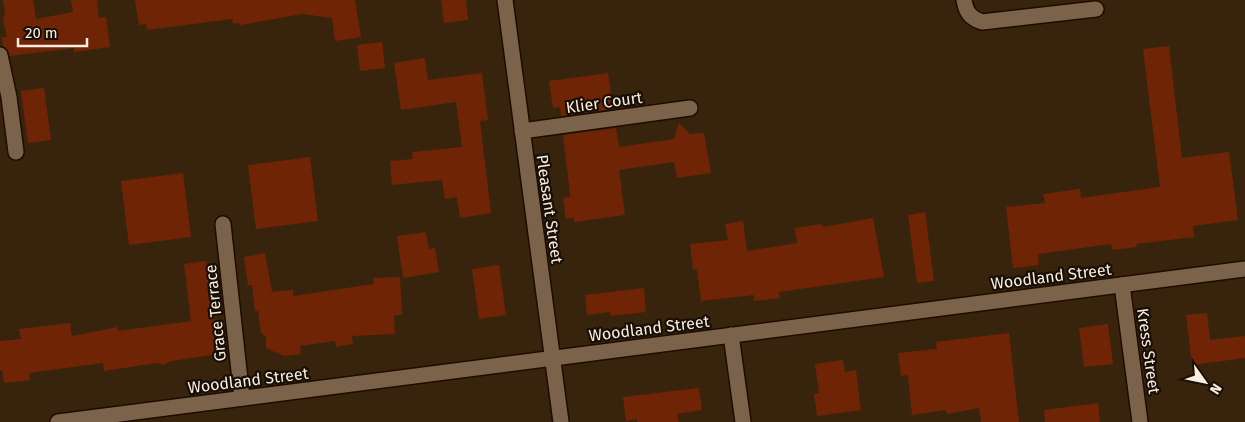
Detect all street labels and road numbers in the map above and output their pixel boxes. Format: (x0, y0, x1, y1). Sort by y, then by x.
street label: Klier Court (565, 88, 644, 117)
street label: Pleasant Street (532, 153, 567, 265)
street label: Woodland Street (990, 260, 1113, 293)
street label: Grace Terrace (201, 264, 230, 362)
street label: Kress Street (1133, 307, 1164, 395)
street label: Woodland Street (588, 312, 711, 345)
street label: Woodland Street (187, 364, 310, 397)

